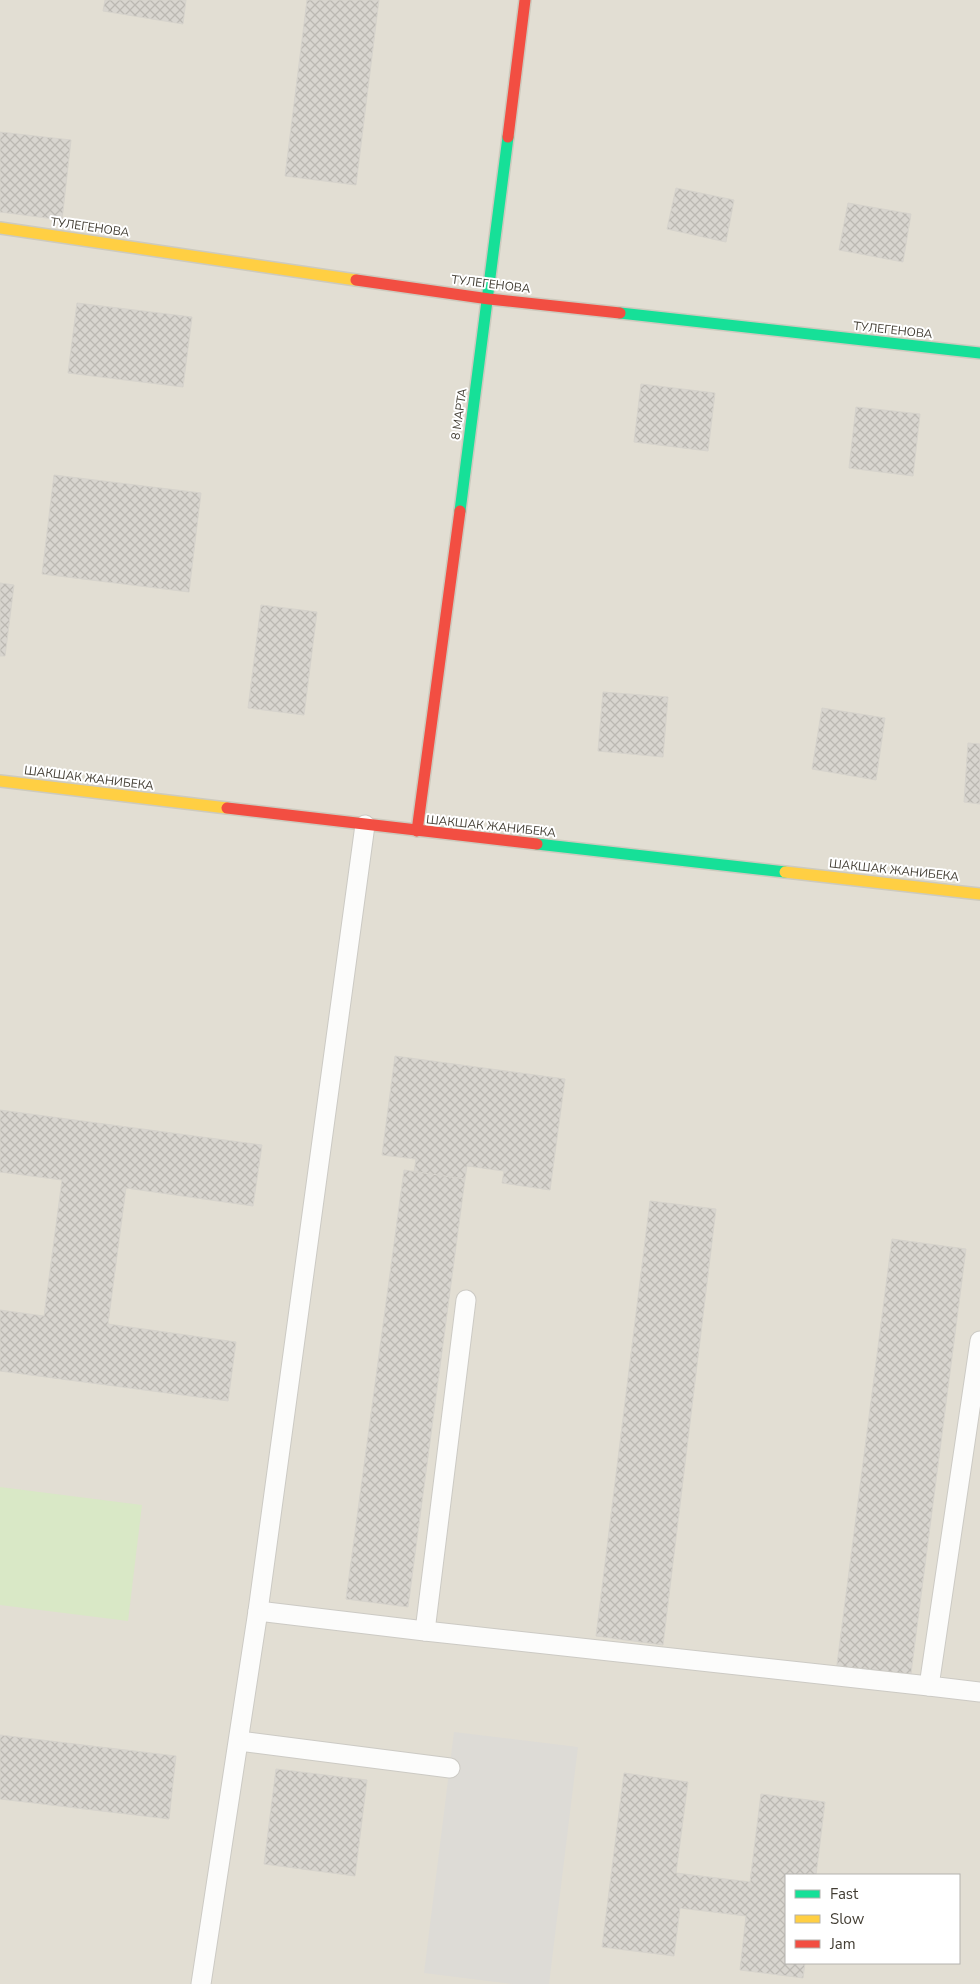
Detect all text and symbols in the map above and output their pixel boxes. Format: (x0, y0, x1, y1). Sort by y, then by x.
street label: ТУЛЕГЕНОВА (50, 214, 131, 240)
street label: ТУЛЕГЕНОВА (451, 271, 532, 297)
street label: ТУЛЕГЕНОВА (853, 318, 934, 342)
street label: 8 МАРТА (447, 387, 471, 441)
street label: ШАКШАК ЖАНИБЕКА (23, 762, 155, 794)
street label: ШАКШАК ЖАНИБЕКА (425, 811, 557, 841)
street label: ШАКШАК ЖАНИБЕКА (828, 855, 960, 885)
legend (785, 1874, 960, 1964)
text: Fast (830, 1884, 859, 1904)
text: Slow (830, 1909, 865, 1929)
text: Jam (829, 1934, 856, 1954)

